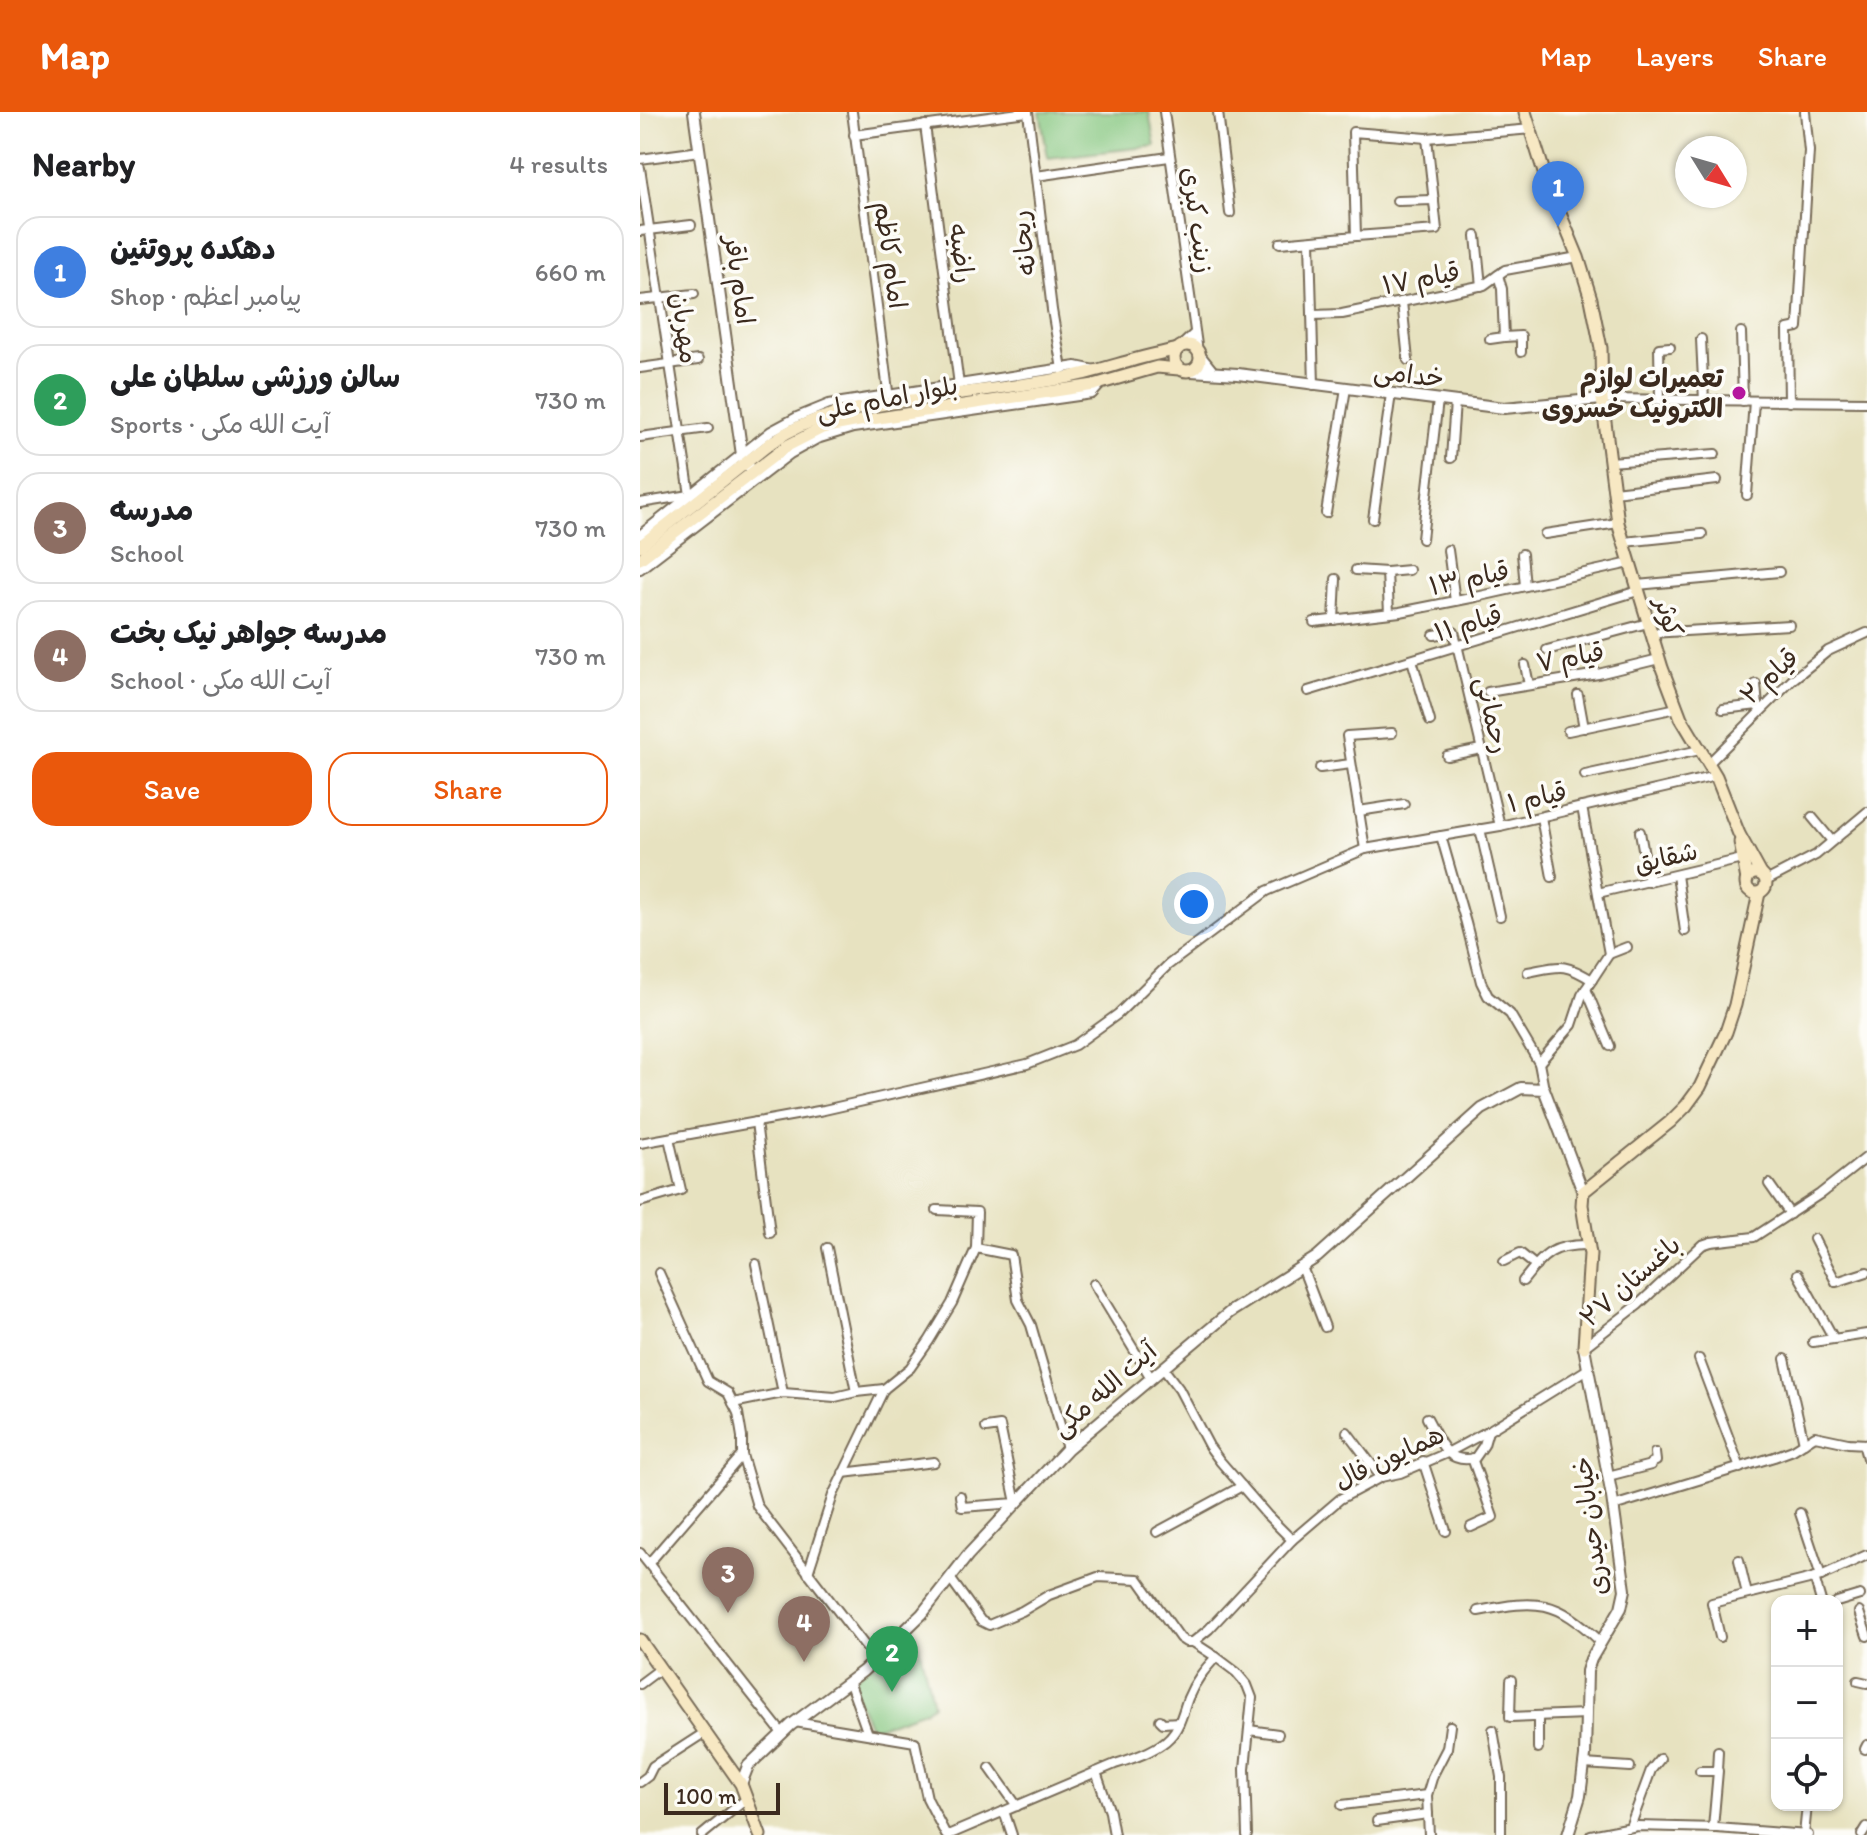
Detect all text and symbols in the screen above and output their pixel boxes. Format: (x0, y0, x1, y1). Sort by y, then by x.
text: Map (40, 33, 110, 79)
text: Map (1540, 39, 1592, 73)
text: Layers (1636, 39, 1714, 73)
text: Share (1758, 39, 1827, 73)
north arrow (1675, 136, 1747, 208)
text: Nearby (32, 144, 135, 185)
text: 4 results (509, 148, 608, 180)
pin: 1 (1532, 161, 1584, 227)
street label: زینب کبری (1175, 165, 1221, 275)
street label: امام کاظم (864, 199, 914, 311)
street label: ریحانه (1003, 209, 1043, 277)
street label: راضیه (942, 221, 982, 285)
text: دهکده پروتئین (110, 230, 276, 267)
street label: امام باقر (714, 231, 762, 327)
street label: قیام ۱۷ (1380, 255, 1463, 305)
text: 1 (54, 256, 66, 288)
text: 660 m (535, 256, 606, 288)
text: Shop · پیامبر اعظم (110, 280, 302, 312)
street label: مهربان (664, 290, 706, 366)
street label: خدامی (1372, 354, 1446, 395)
text: سالن ورزشی سلطان علی (110, 358, 400, 395)
place label: تعمیرات لوازم الکترونیک خسروی (1542, 362, 1724, 426)
street label: بلوار امام علی (813, 369, 961, 431)
text: 2 (53, 384, 67, 416)
text: 730 m (535, 384, 606, 416)
marker: تعمیرات لوازم الکترونیک خسروی (1730, 384, 1748, 402)
text: Sports · آیت الله مکی (110, 408, 330, 440)
text: مدرسه (110, 491, 194, 528)
text: 3 (53, 512, 67, 544)
text: 730 m (535, 512, 606, 544)
text: School (110, 537, 184, 569)
street label: قیام ۱۳ (1426, 554, 1513, 606)
street label: کوثر (1647, 591, 1690, 641)
street label: قیام ۱۱ (1430, 598, 1507, 652)
text: مدرسه جواهر نیک بخت (110, 614, 387, 651)
street label: قیام ۷ (1533, 635, 1607, 683)
text: 4 (52, 640, 68, 672)
text: 730 m (535, 640, 606, 672)
street label: قیام ۲ (1733, 641, 1807, 714)
text: School · آیت الله مکی (110, 664, 331, 696)
street label: رحمانی (1468, 673, 1517, 757)
button: Save (32, 752, 312, 826)
button: Share (328, 752, 608, 826)
street label: قیام ۱ (1504, 775, 1571, 823)
street label: شقایق (1631, 834, 1701, 880)
your location (1174, 884, 1214, 924)
street label: باغستان ۲۷ (1573, 1229, 1687, 1333)
street label: آیت الله مکی (1045, 1334, 1165, 1444)
street label: همایون فال (1329, 1418, 1449, 1496)
street label: خیابان حیدری (1566, 1455, 1614, 1597)
pin: 3 (702, 1547, 754, 1613)
map controls (1771, 1595, 1843, 1811)
button: + (1771, 1595, 1843, 1667)
pin: 4 (778, 1596, 830, 1662)
pin: 2 (866, 1626, 918, 1692)
button: − (1771, 1667, 1843, 1739)
button: locate (1771, 1739, 1843, 1811)
scale bar (664, 1779, 780, 1815)
text: 100 m (676, 1783, 737, 1810)

